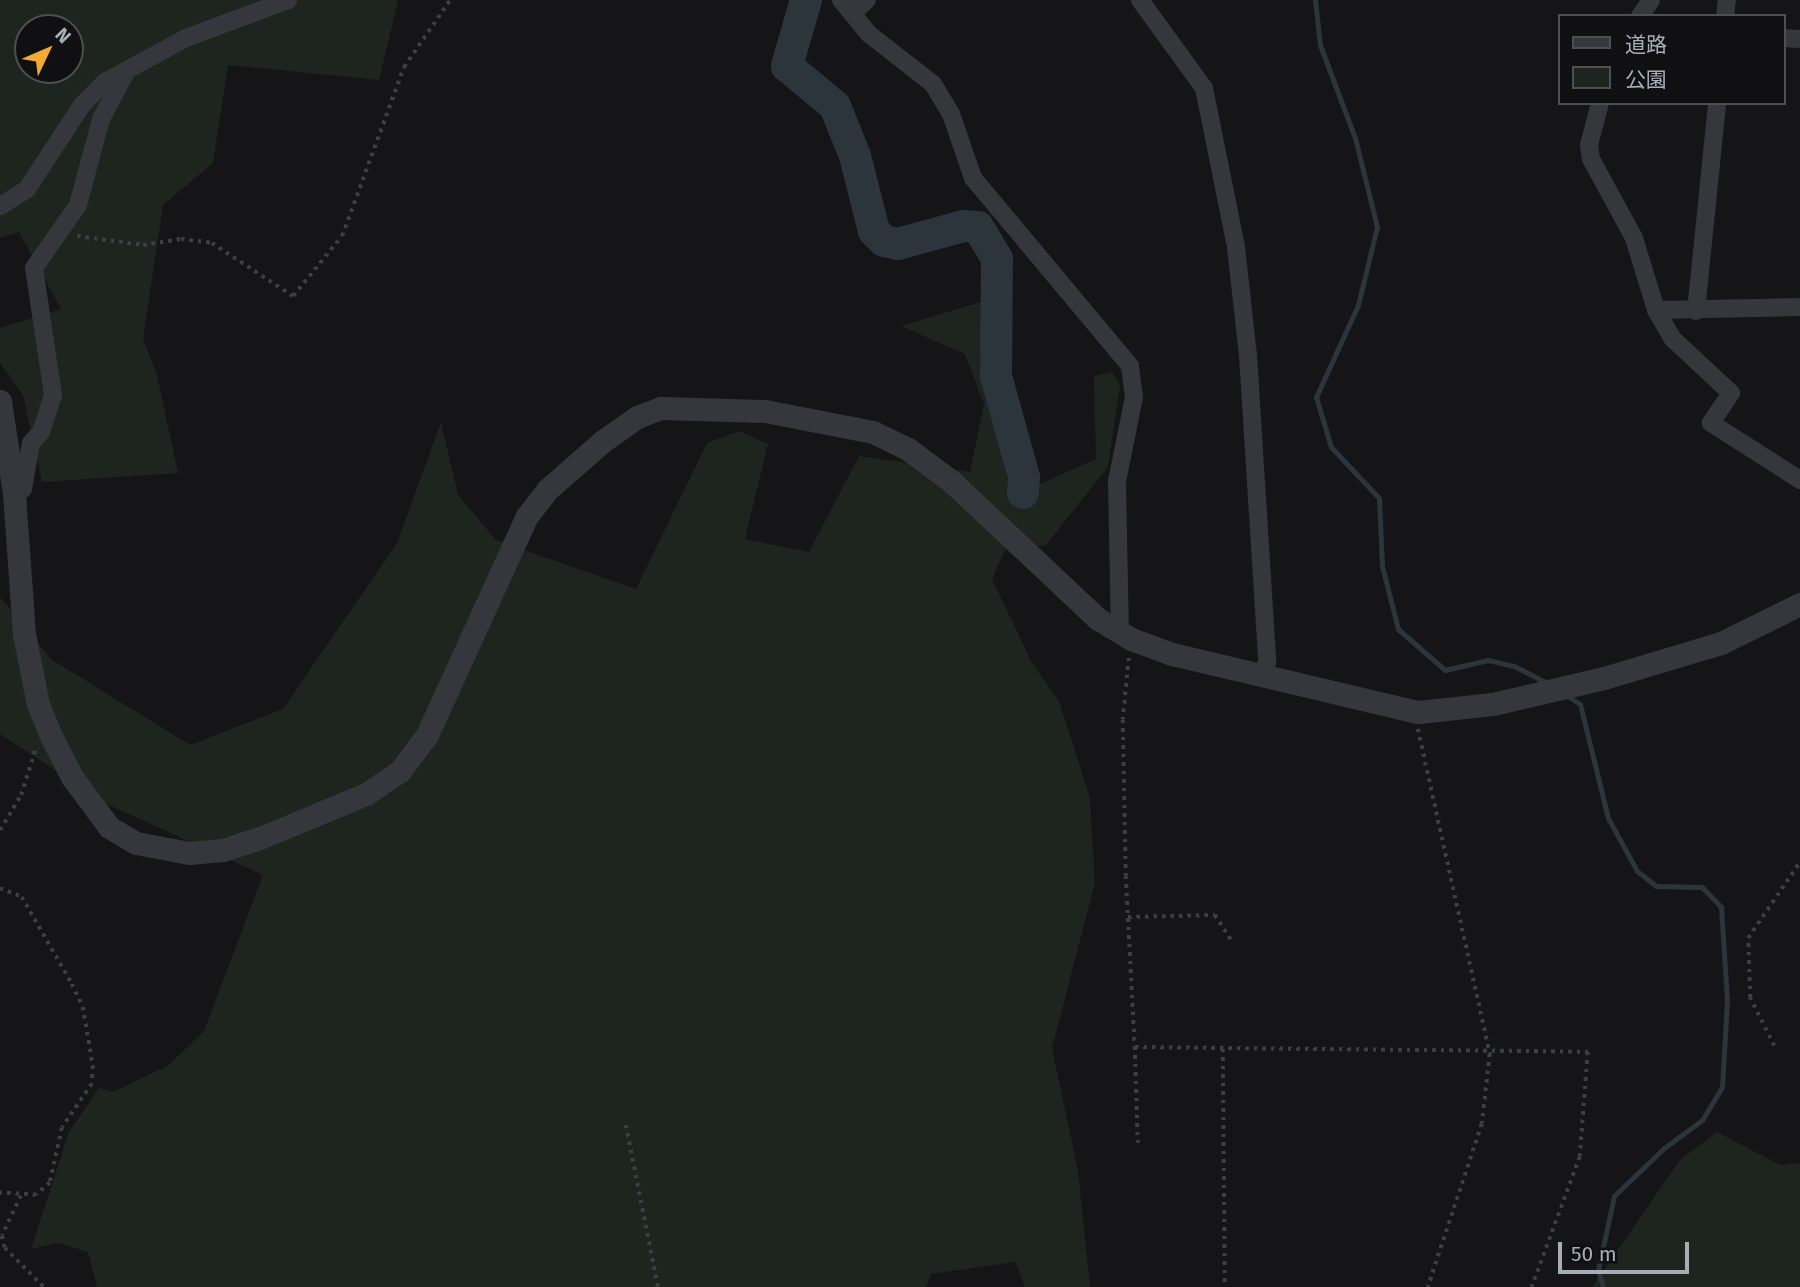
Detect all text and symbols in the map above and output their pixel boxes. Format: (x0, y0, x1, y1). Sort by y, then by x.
north arrow (14, 14, 84, 84)
legend (1559, 14, 1786, 105)
text: N (50, 23, 76, 48)
text: 道路 (1625, 32, 1667, 58)
text: 公園 (1625, 67, 1667, 93)
scale bar (1562, 1228, 1693, 1272)
text: 50 m (1571, 1241, 1617, 1267)

